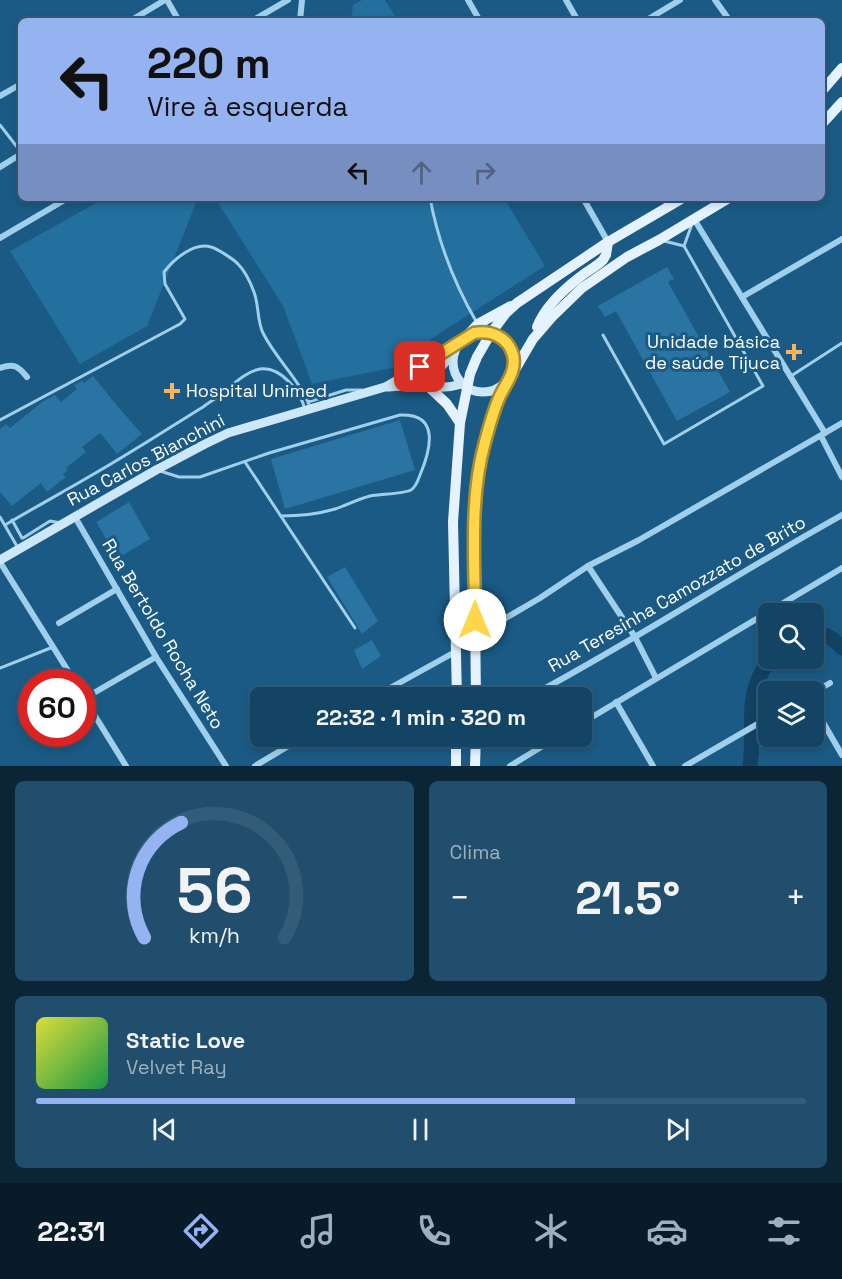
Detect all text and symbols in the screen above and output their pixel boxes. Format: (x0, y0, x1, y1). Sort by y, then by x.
text: 220 m (147, 37, 271, 90)
icon: left (48, 42, 126, 120)
text: Vire à esquerda (147, 89, 348, 124)
icon: left (342, 156, 375, 189)
icon: ahead (405, 156, 438, 189)
icon: right (468, 156, 501, 189)
place label: Unidade básica de saúde Tijuca (645, 330, 780, 374)
pin (394, 341, 445, 392)
marker: Unidade básica de saúde Tijuca (785, 343, 803, 361)
icon: arrive (403, 350, 436, 383)
place label: Hospital Unimed (186, 379, 327, 402)
marker: Hospital Unimed (163, 382, 181, 400)
street label: Rua Carlos Bianchini (63, 408, 228, 511)
street label: Rua Teresinha Camozzato de Brito (544, 510, 810, 677)
street label: Rua Bertoldo Rocha Neto (97, 534, 229, 733)
position arrow (443, 588, 507, 652)
map controls (758, 603, 824, 747)
button: search (758, 603, 824, 669)
speed limit sign: 60 (18, 669, 96, 747)
button: layers (758, 681, 824, 747)
text: 22:32 · 1 min · 320 m (316, 703, 526, 731)
text: Clima (450, 839, 501, 865)
text: 56 (176, 851, 252, 930)
text: 21.5° (575, 870, 680, 927)
text: − (450, 877, 470, 919)
text: + (786, 877, 806, 919)
text: km/h (189, 922, 240, 949)
text: Static Love (126, 1026, 245, 1054)
text: Velvet Ray (126, 1054, 227, 1080)
icon: previous (148, 1113, 181, 1146)
icon: pause (404, 1113, 437, 1146)
icon: next (661, 1113, 694, 1146)
icon: directions (180, 1210, 222, 1252)
icon: music (297, 1210, 339, 1252)
icon: phone (413, 1210, 455, 1252)
icon: climate (530, 1210, 572, 1252)
icon: car (646, 1210, 688, 1252)
icon: filters (763, 1210, 805, 1252)
text: 22:31 (37, 1214, 106, 1249)

